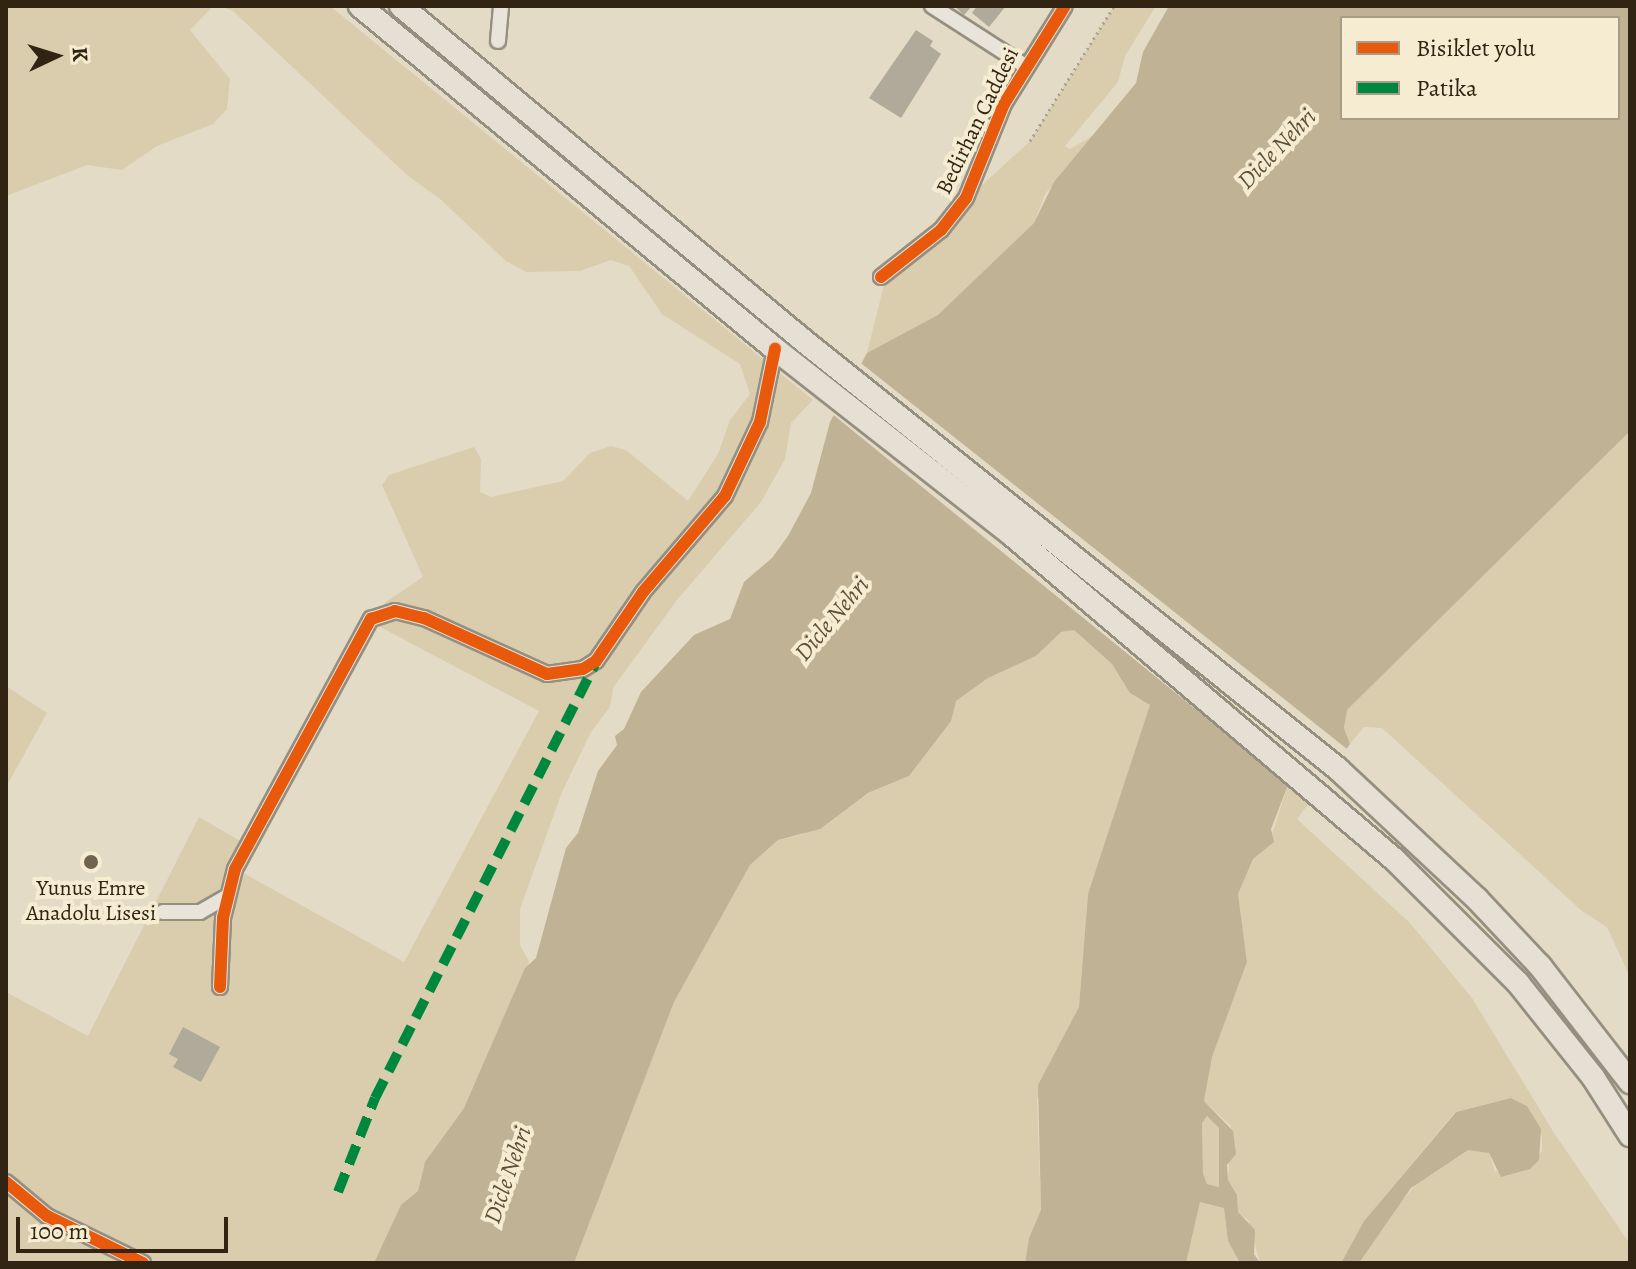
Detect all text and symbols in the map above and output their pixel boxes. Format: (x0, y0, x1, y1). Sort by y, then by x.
north arrow (16, 16, 96, 96)
legend (1340, 16, 1620, 120)
text: Bisiklet yolu (1416, 32, 1536, 64)
street label: Bedirhan Caddesi (931, 43, 1025, 199)
text: K (64, 46, 95, 63)
text: Patika (1416, 72, 1477, 104)
water label: Dicle Nehri (1232, 103, 1322, 195)
water label: Dicle Nehri (789, 571, 875, 667)
marker: Yunus Emre Anadolu Lisesi (82, 853, 100, 871)
place label: Yunus Emre Anadolu Lisesi (26, 875, 156, 926)
water label: Dicle Nehri (478, 1123, 538, 1227)
scale bar (20, 1201, 232, 1251)
text: 100 m (30, 1215, 89, 1247)

